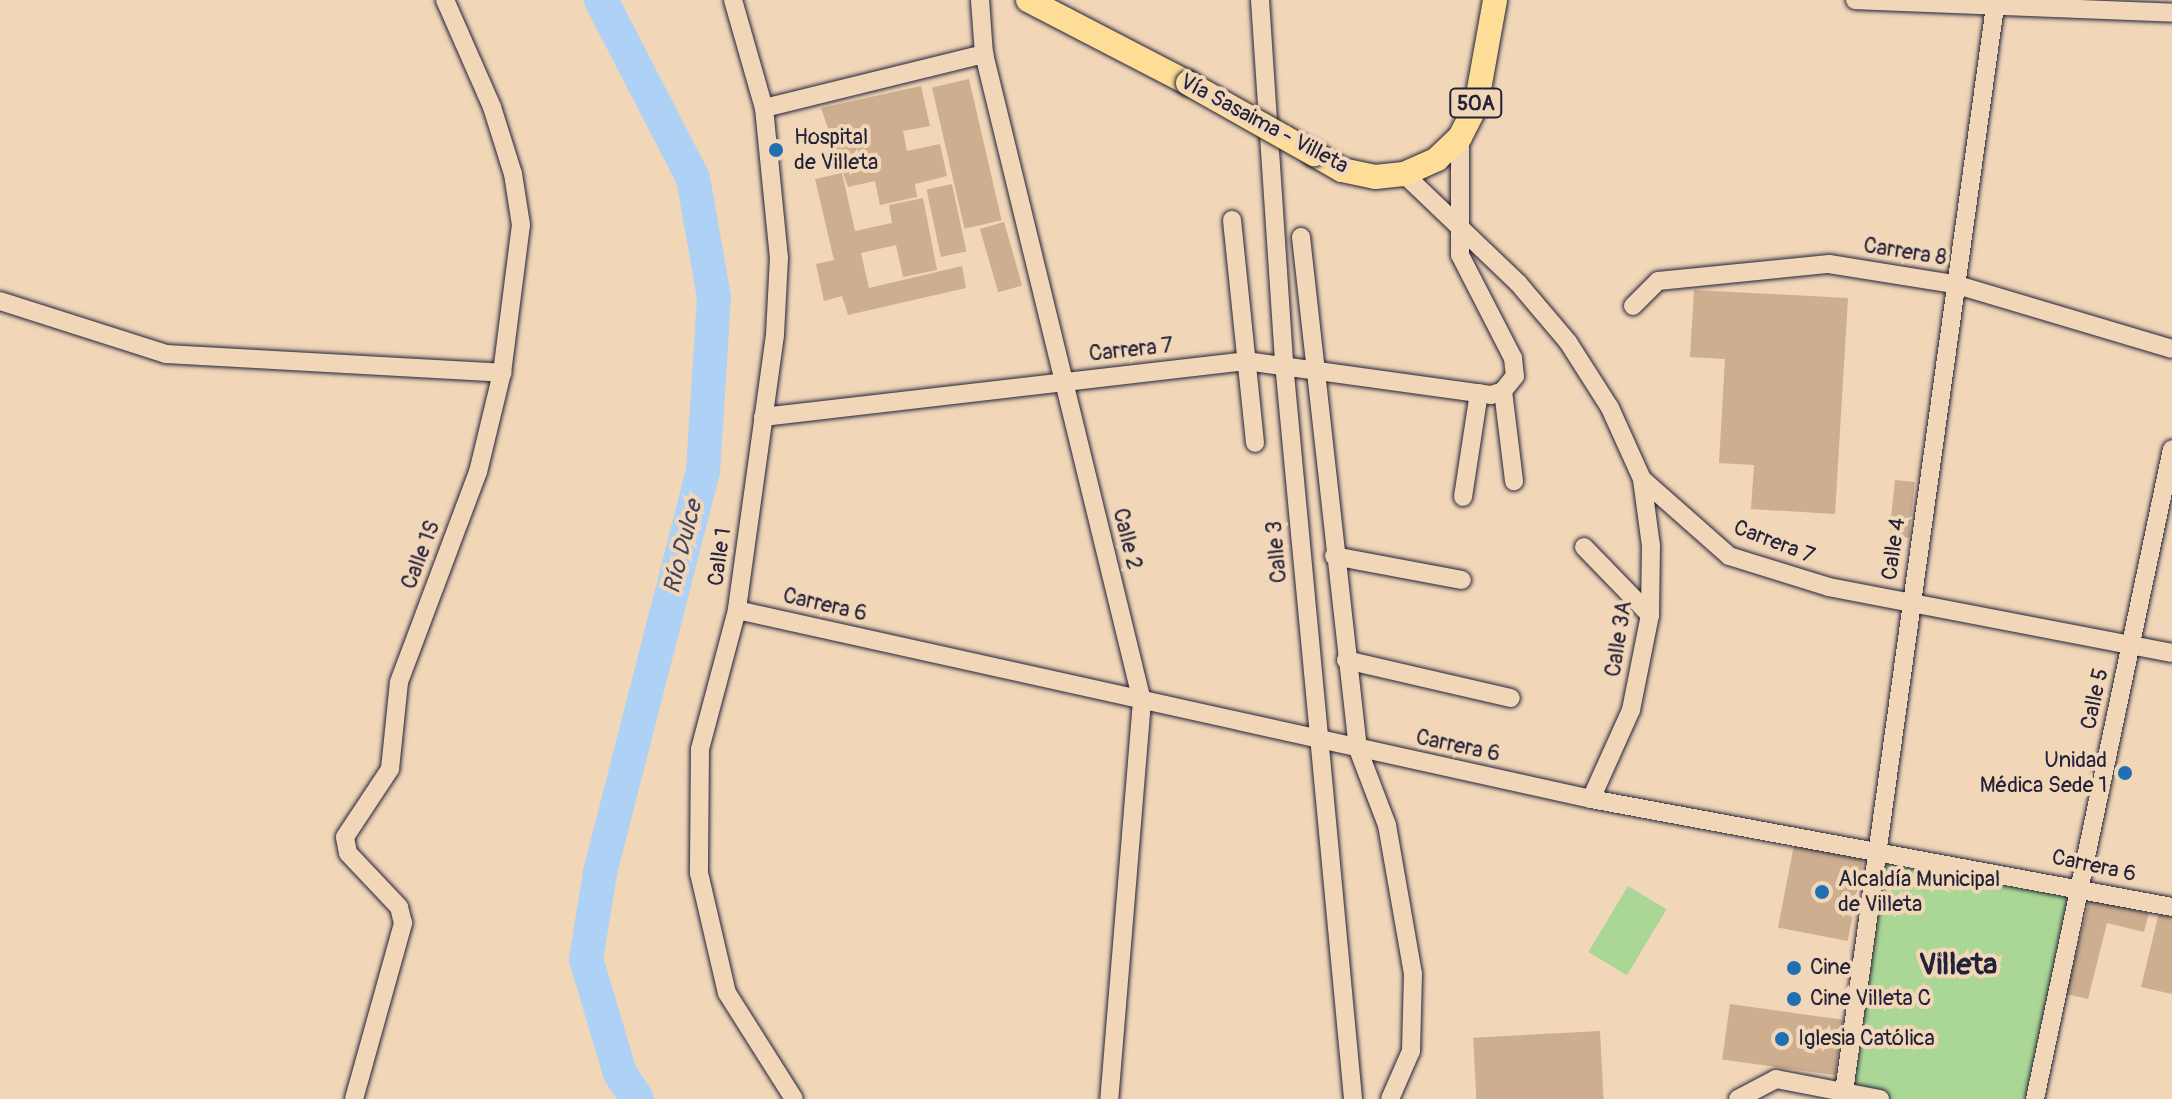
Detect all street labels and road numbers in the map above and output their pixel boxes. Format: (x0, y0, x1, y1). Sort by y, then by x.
street label: Vía Sasaima - Villeta (1175, 68, 1353, 180)
road number: 50A (1448, 87, 1504, 119)
street label: Carrera 8 (1862, 232, 1948, 272)
street label: Carrera 7 (1088, 332, 1174, 368)
street label: Calle 2 (1107, 506, 1147, 572)
street label: Carrera 7 (1730, 515, 1818, 569)
street label: Calle 4 (1877, 516, 1911, 582)
street label: Calle 1S (396, 517, 446, 593)
street label: Calle 3 (1261, 520, 1293, 584)
street label: Calle 1 (703, 526, 737, 588)
street label: Carrera 6 (780, 583, 870, 627)
street label: Calle 3A (1600, 599, 1638, 679)
street label: Calle 5 (2076, 666, 2114, 732)
street label: Carrera 6 (1413, 724, 1503, 768)
street label: Carrera 6 (2049, 844, 2139, 888)

